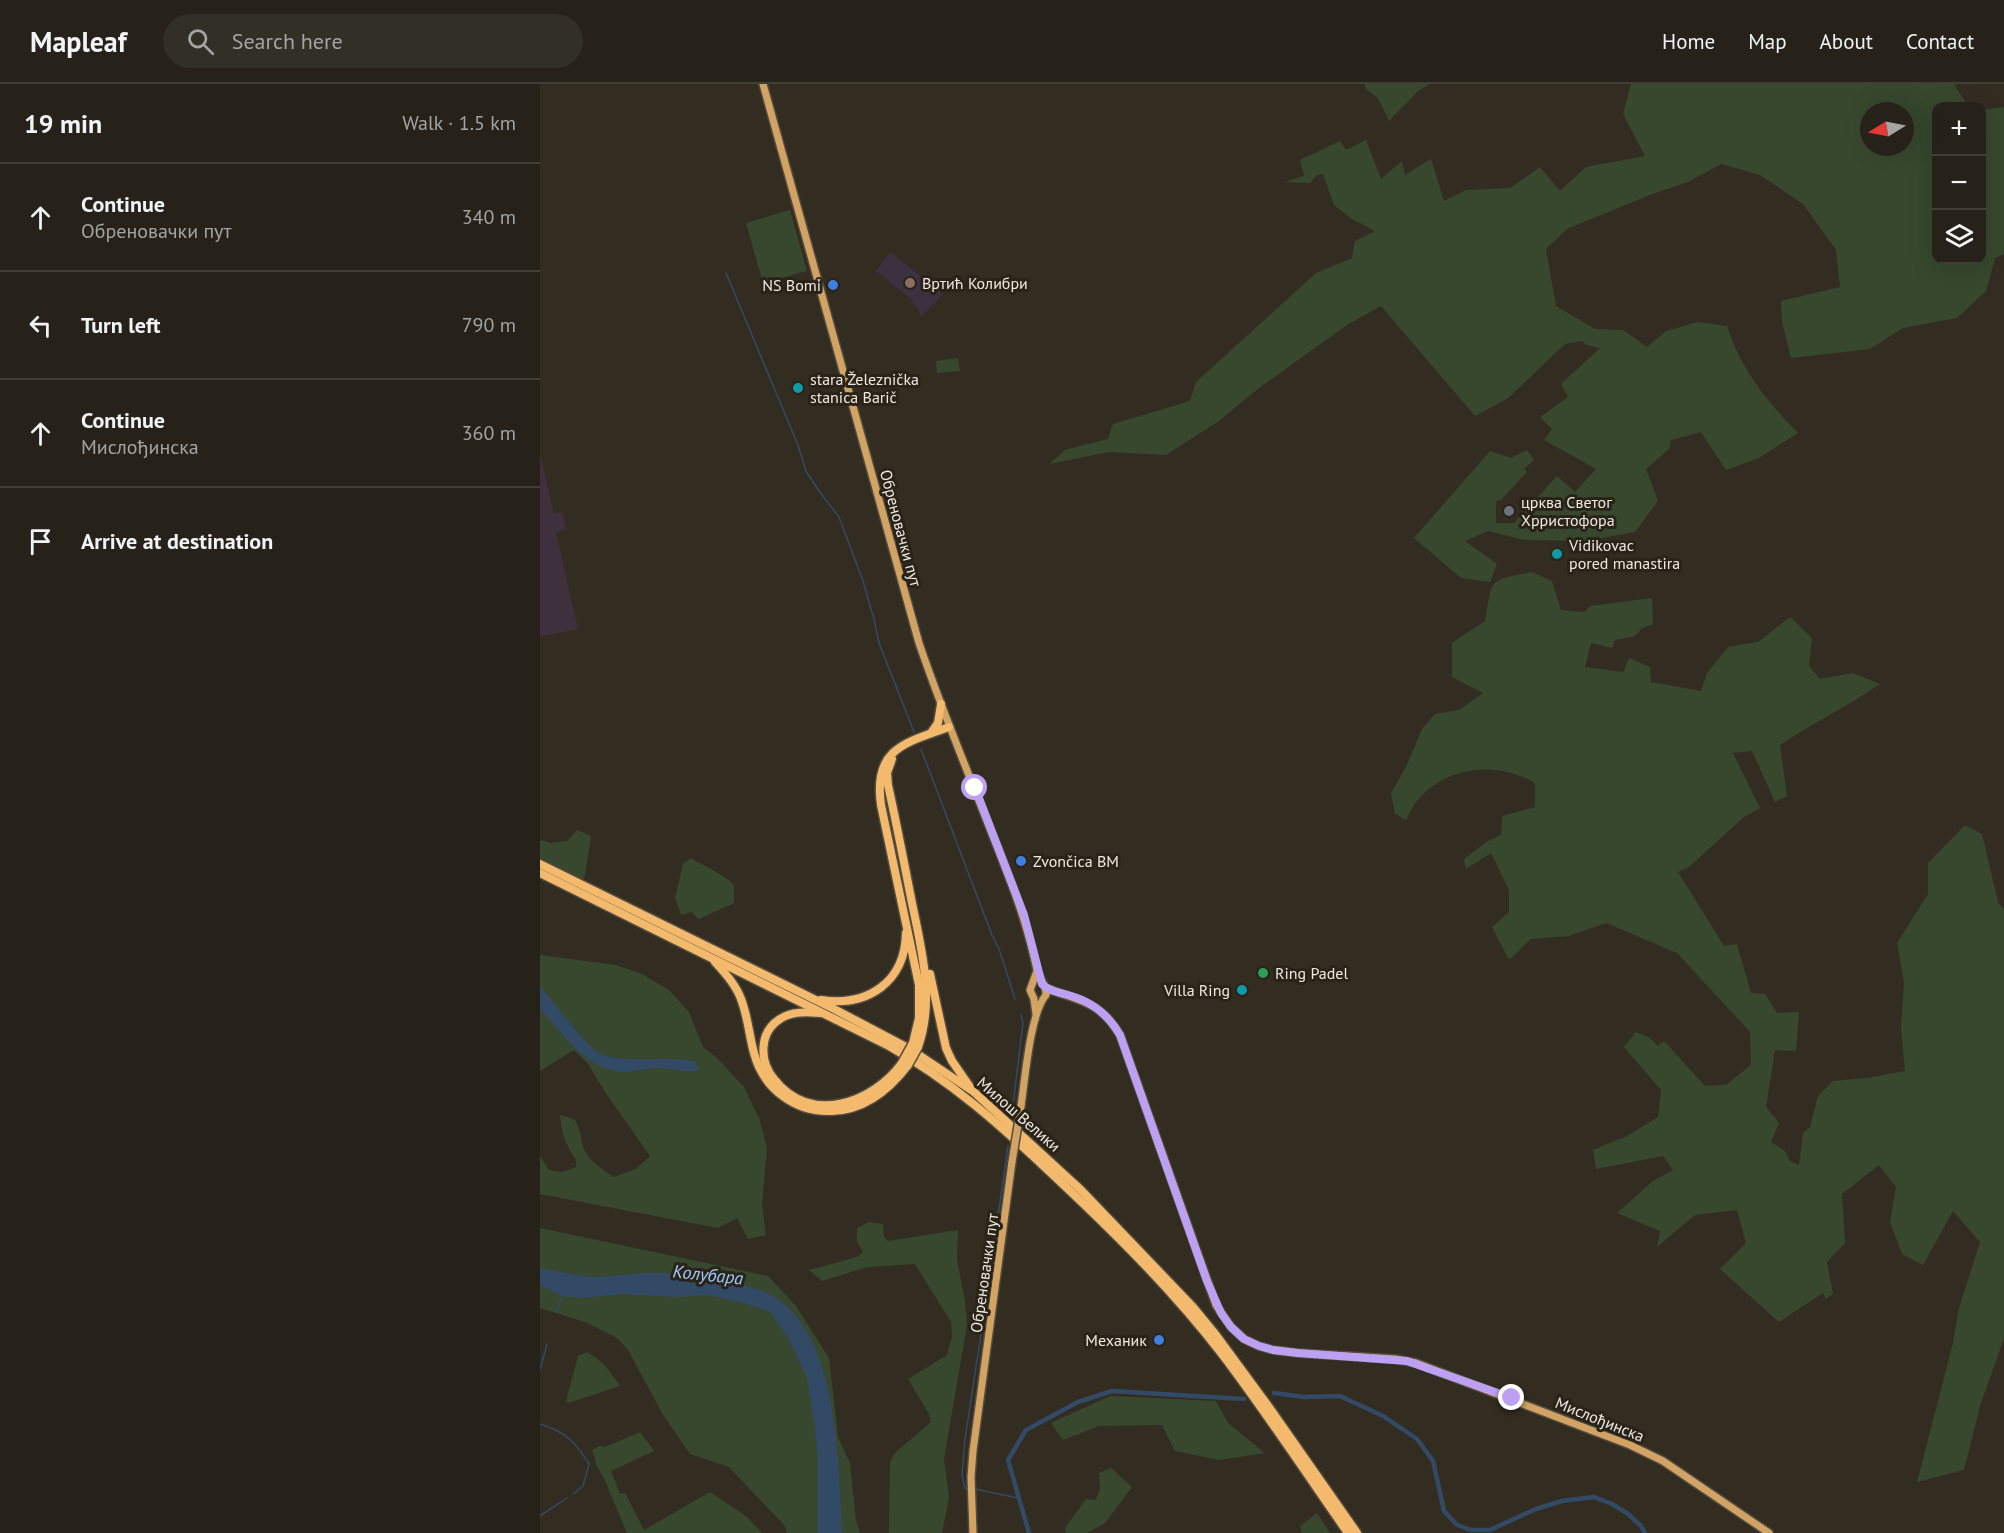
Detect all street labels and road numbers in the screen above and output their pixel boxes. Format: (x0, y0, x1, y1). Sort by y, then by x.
street label: Обреновачки пут (876, 467, 926, 589)
street label: Милош Велики (973, 1072, 1065, 1156)
street label: Обреновачки пут (966, 1211, 1002, 1334)
street label: Мислођинска (1553, 1392, 1647, 1446)

